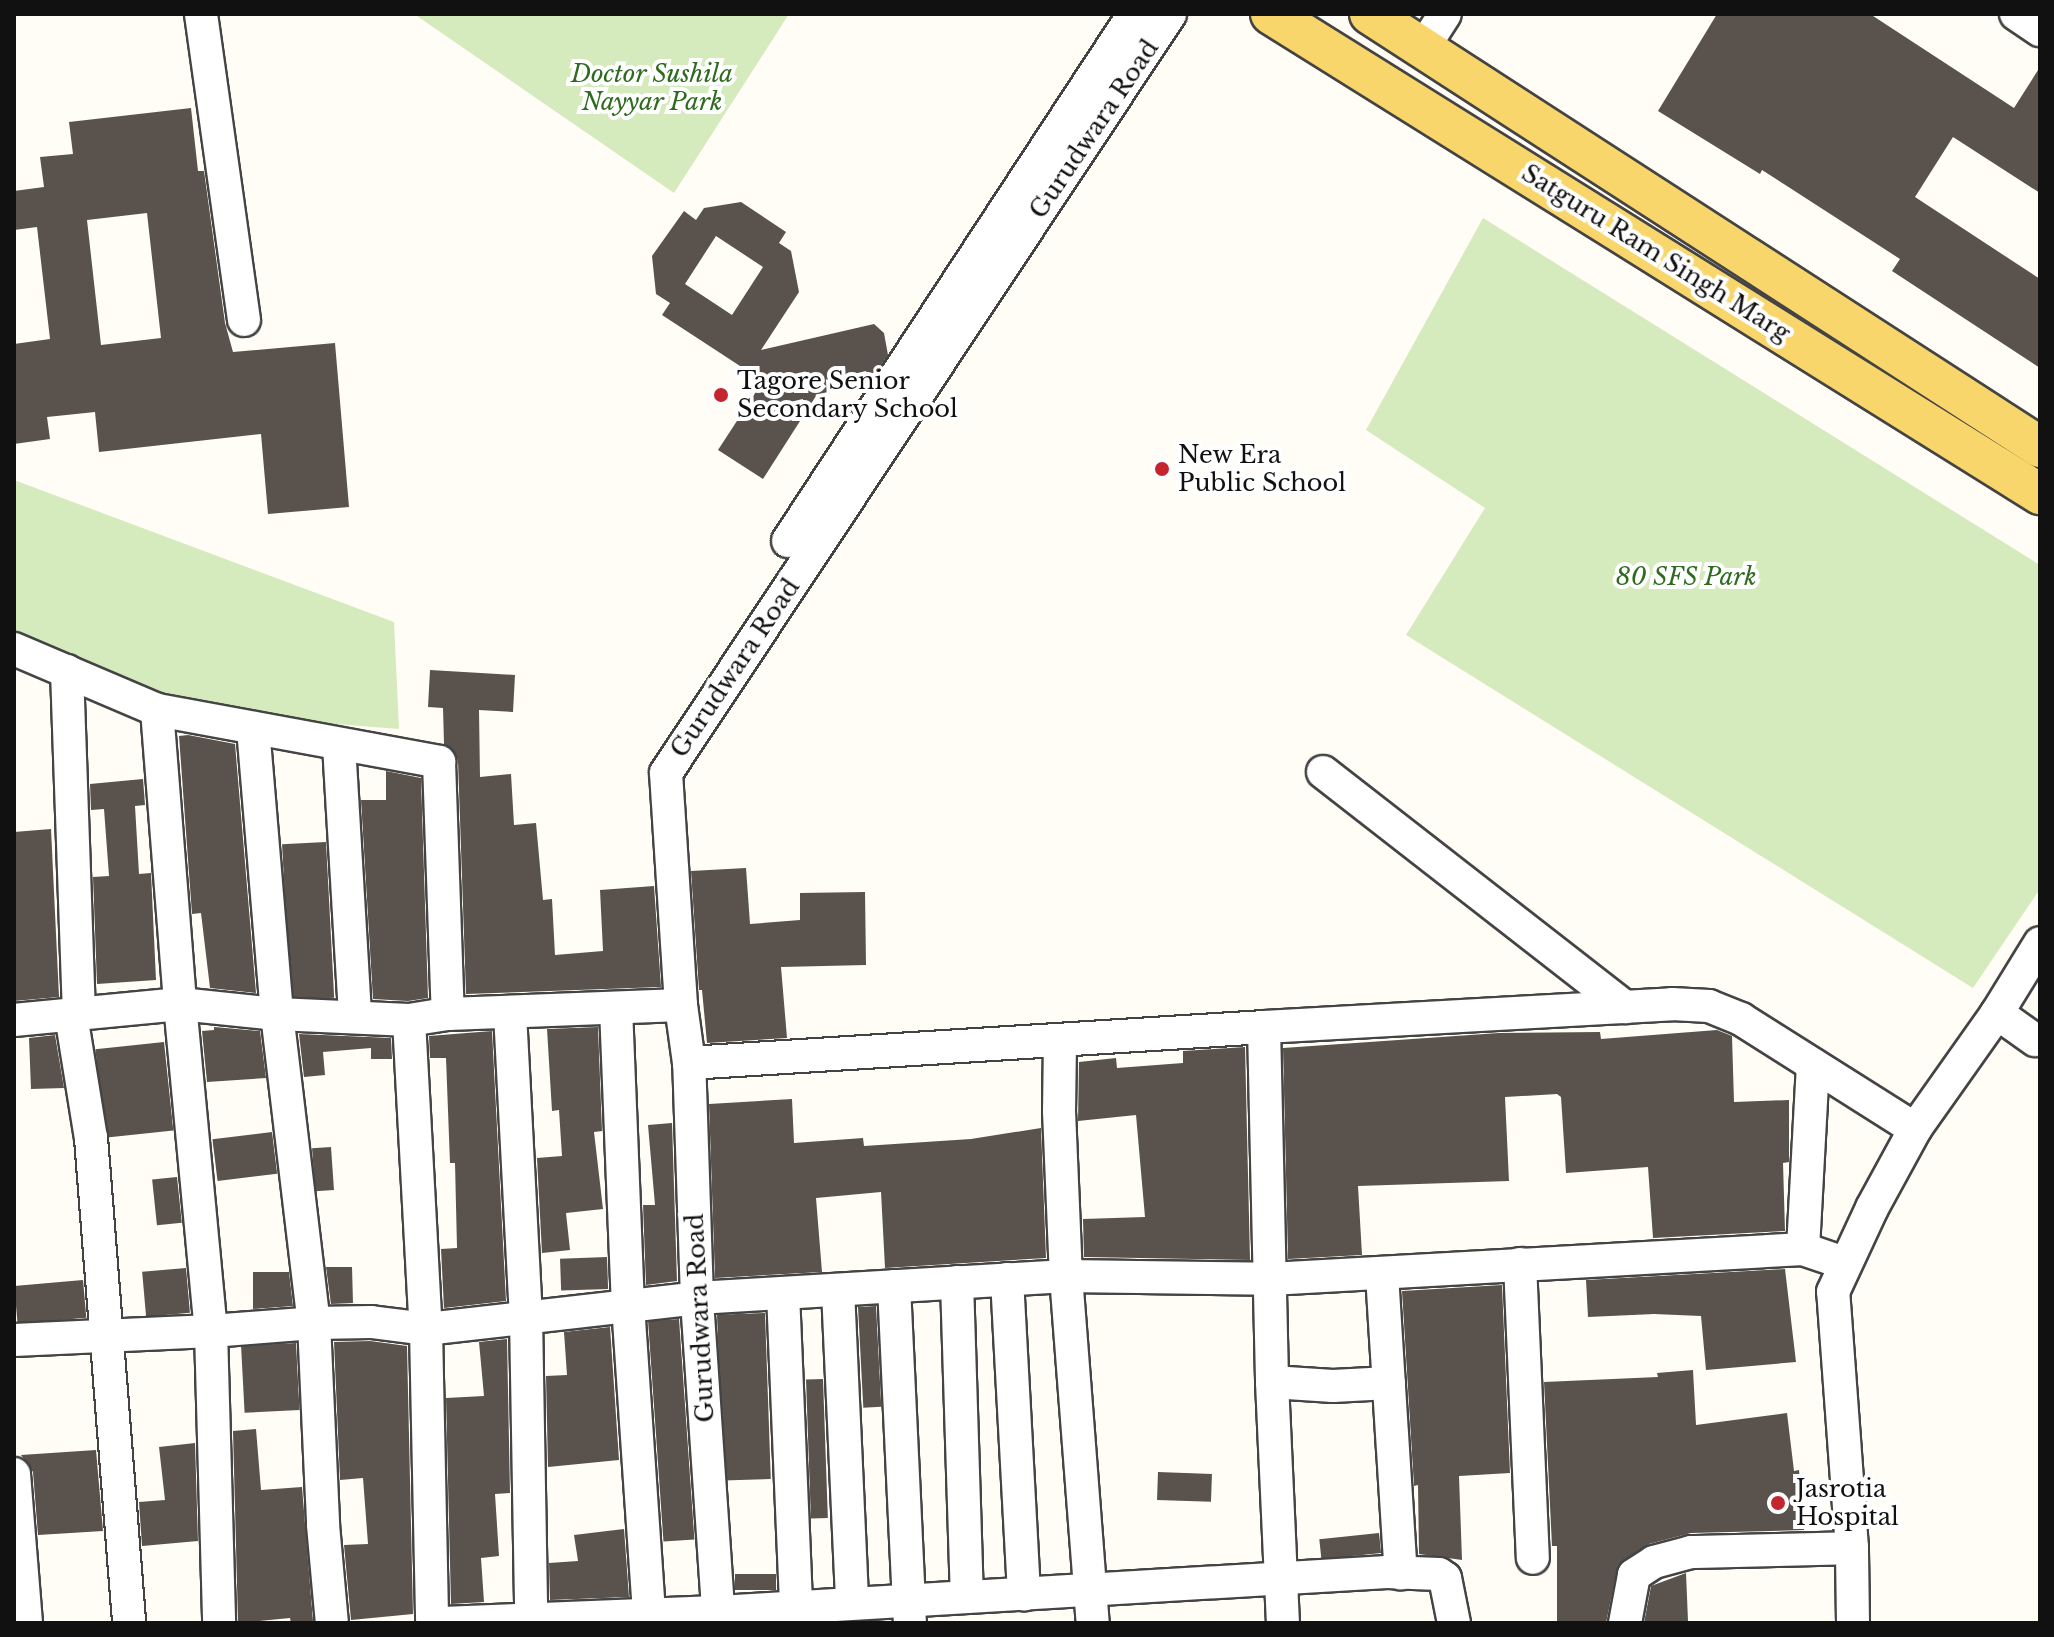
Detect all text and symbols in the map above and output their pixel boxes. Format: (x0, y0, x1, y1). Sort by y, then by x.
street label: Gurudwara Road (1023, 34, 1165, 224)
park label: Doctor Sushila Nayyar Park (571, 60, 733, 116)
street label: Satguru Ram Singh Marg (1517, 158, 1795, 348)
place label: Tagore Senior Secondary School (737, 367, 959, 423)
marker: Tagore Senior Secondary School (712, 386, 730, 404)
place label: New Era Public School (1178, 441, 1346, 497)
marker: New Era Public School (1153, 460, 1171, 478)
park label: 80 SFS Park (1615, 563, 1757, 591)
street label: Gurudwara Road (664, 573, 806, 763)
street label: Gurudwara Road (680, 1213, 720, 1423)
place label: Jasrotia Hospital (1796, 1475, 1899, 1531)
marker: Jasrotia Hospital (1767, 1492, 1789, 1514)

